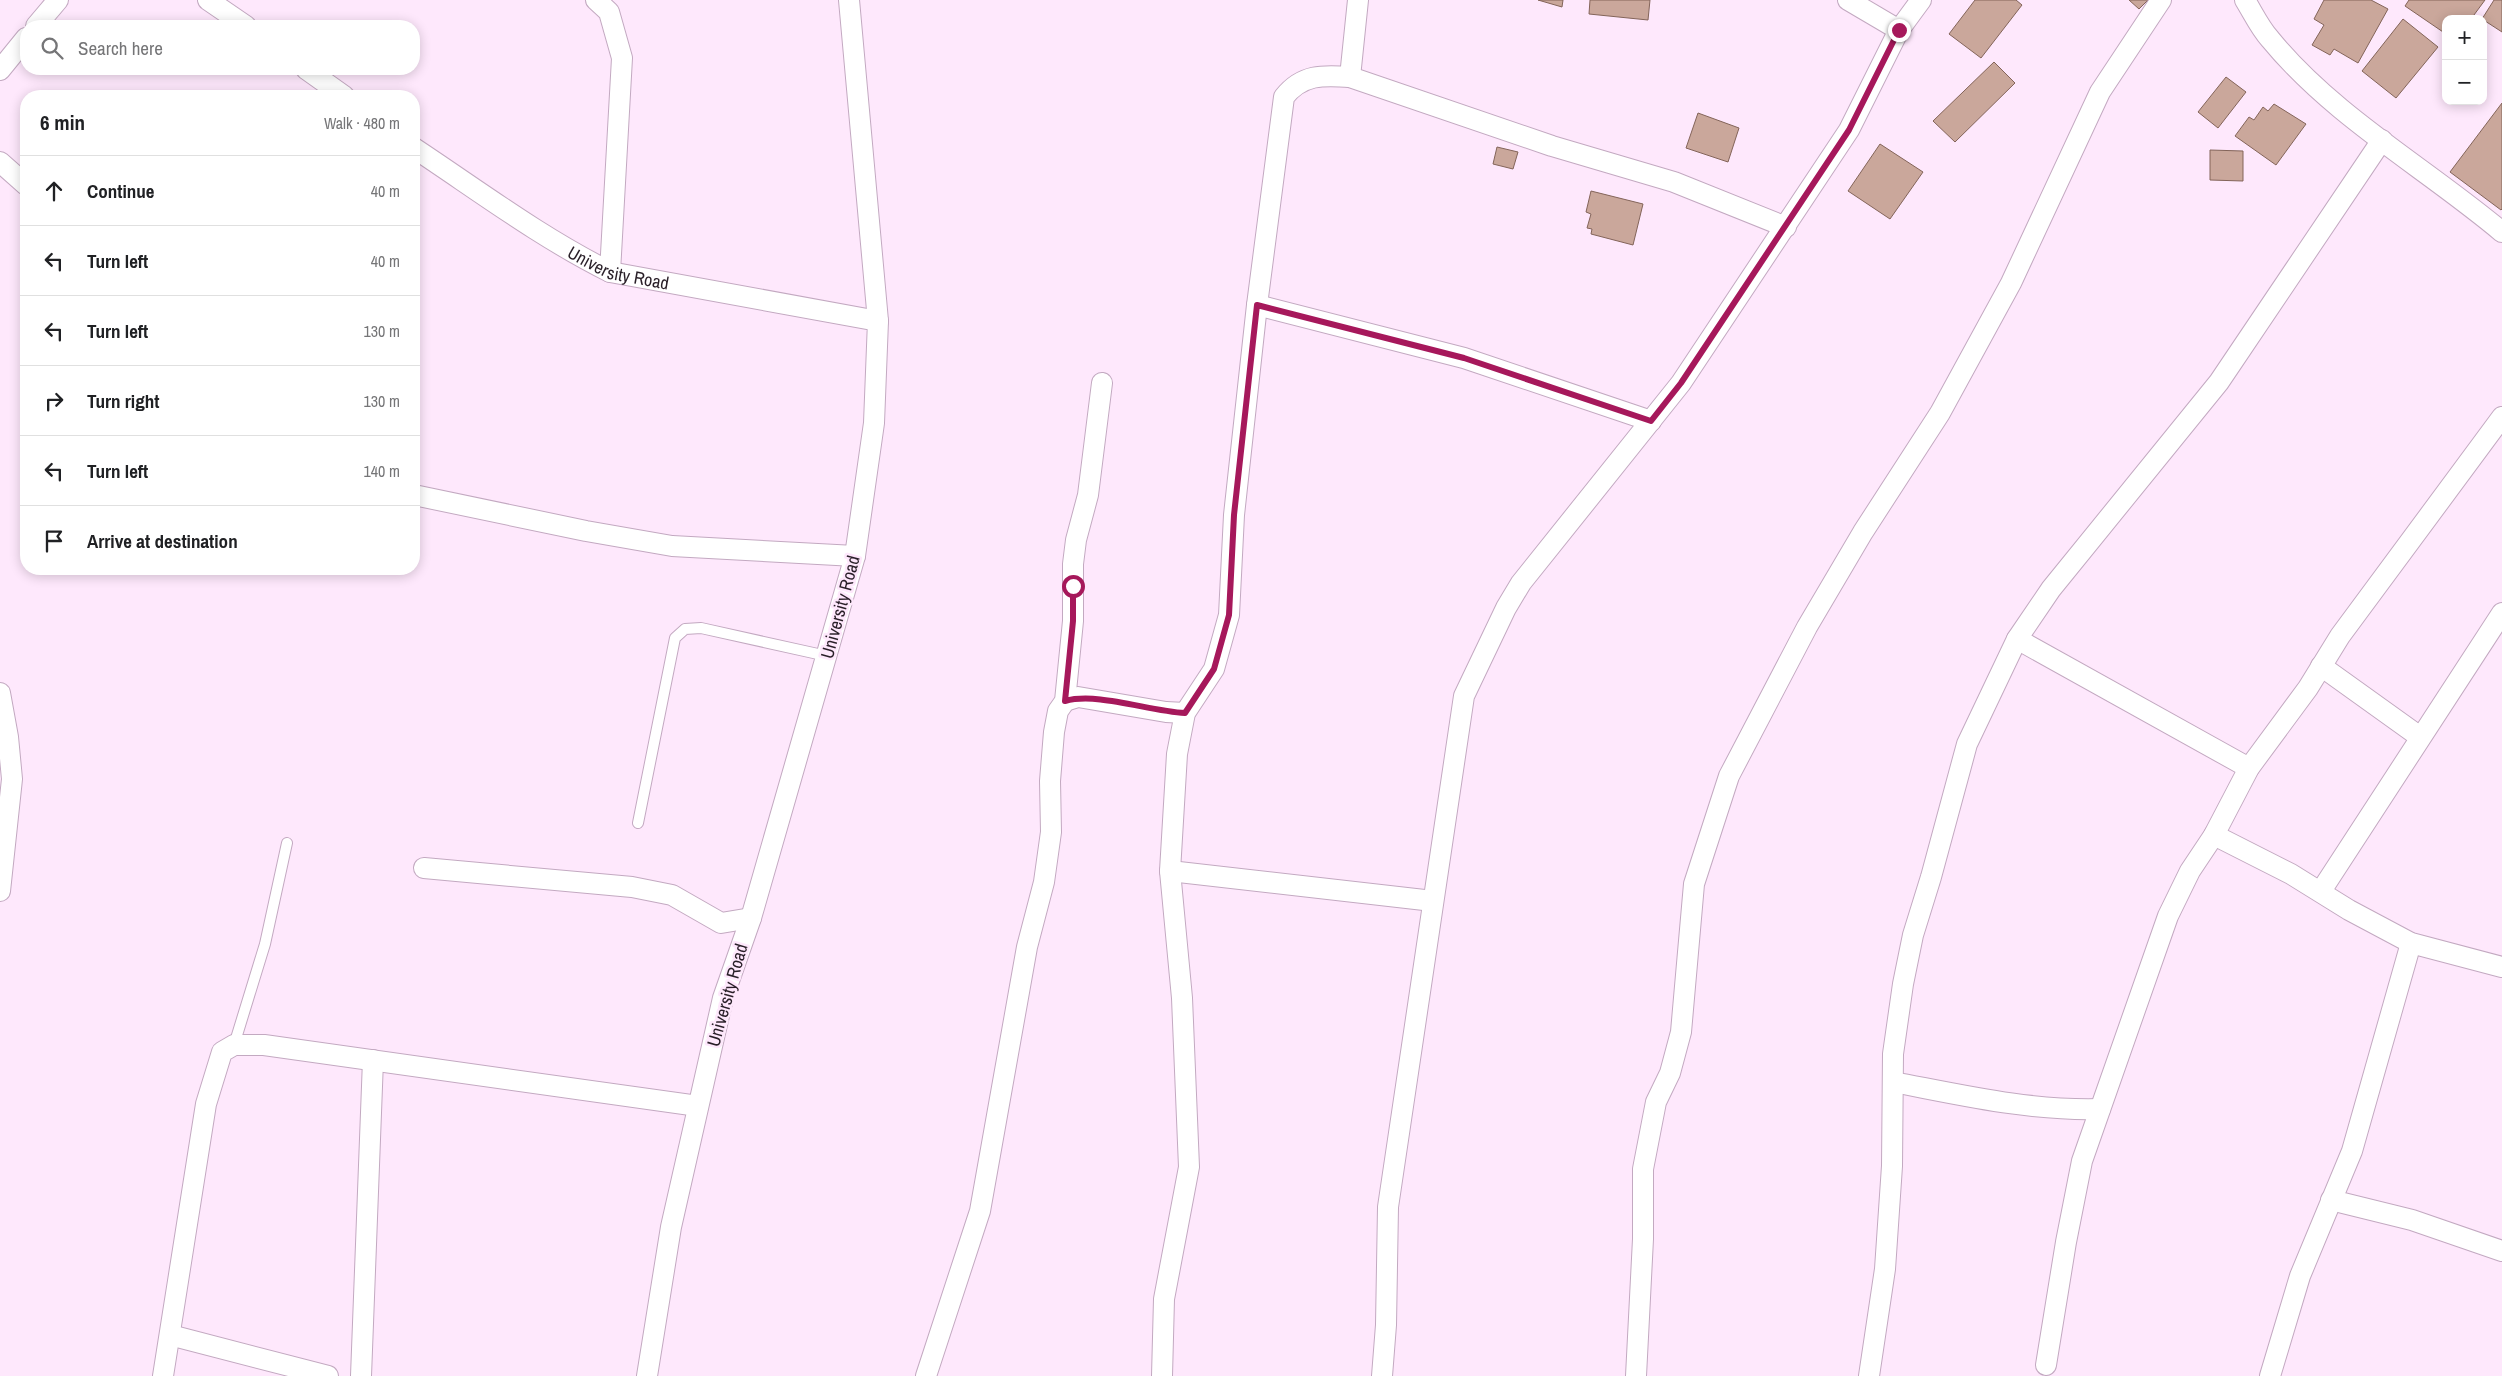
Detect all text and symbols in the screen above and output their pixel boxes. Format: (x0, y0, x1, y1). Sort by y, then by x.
map controls (2442, 15, 2487, 105)
button: + (2442, 15, 2487, 60)
route end (1888, 19, 1911, 42)
search box (20, 20, 420, 75)
icon: search (38, 34, 66, 62)
text: Search here (78, 35, 163, 61)
button: − (2442, 60, 2487, 105)
text: 6 min (40, 108, 85, 137)
text: Walk · 480 m (324, 112, 400, 134)
icon: ahead (40, 177, 68, 205)
text: Continue (87, 178, 155, 204)
text: 40 m (371, 180, 400, 202)
street label: University Road (563, 239, 671, 295)
icon: left (40, 247, 68, 275)
text: Turn left (87, 248, 148, 274)
text: 40 m (371, 250, 400, 272)
icon: left (40, 317, 68, 345)
text: Turn left (87, 318, 148, 344)
text: 130 m (364, 320, 400, 342)
icon: right (40, 387, 68, 415)
text: Turn right (87, 388, 159, 414)
text: 130 m (364, 390, 400, 412)
icon: left (40, 457, 68, 485)
text: Turn left (87, 458, 148, 484)
text: 140 m (364, 460, 400, 482)
icon: arrive (40, 527, 68, 555)
text: Arrive at destination (87, 528, 238, 554)
street label: University Road (814, 553, 866, 661)
route start (1062, 575, 1085, 598)
street label: University Road (700, 941, 754, 1049)

